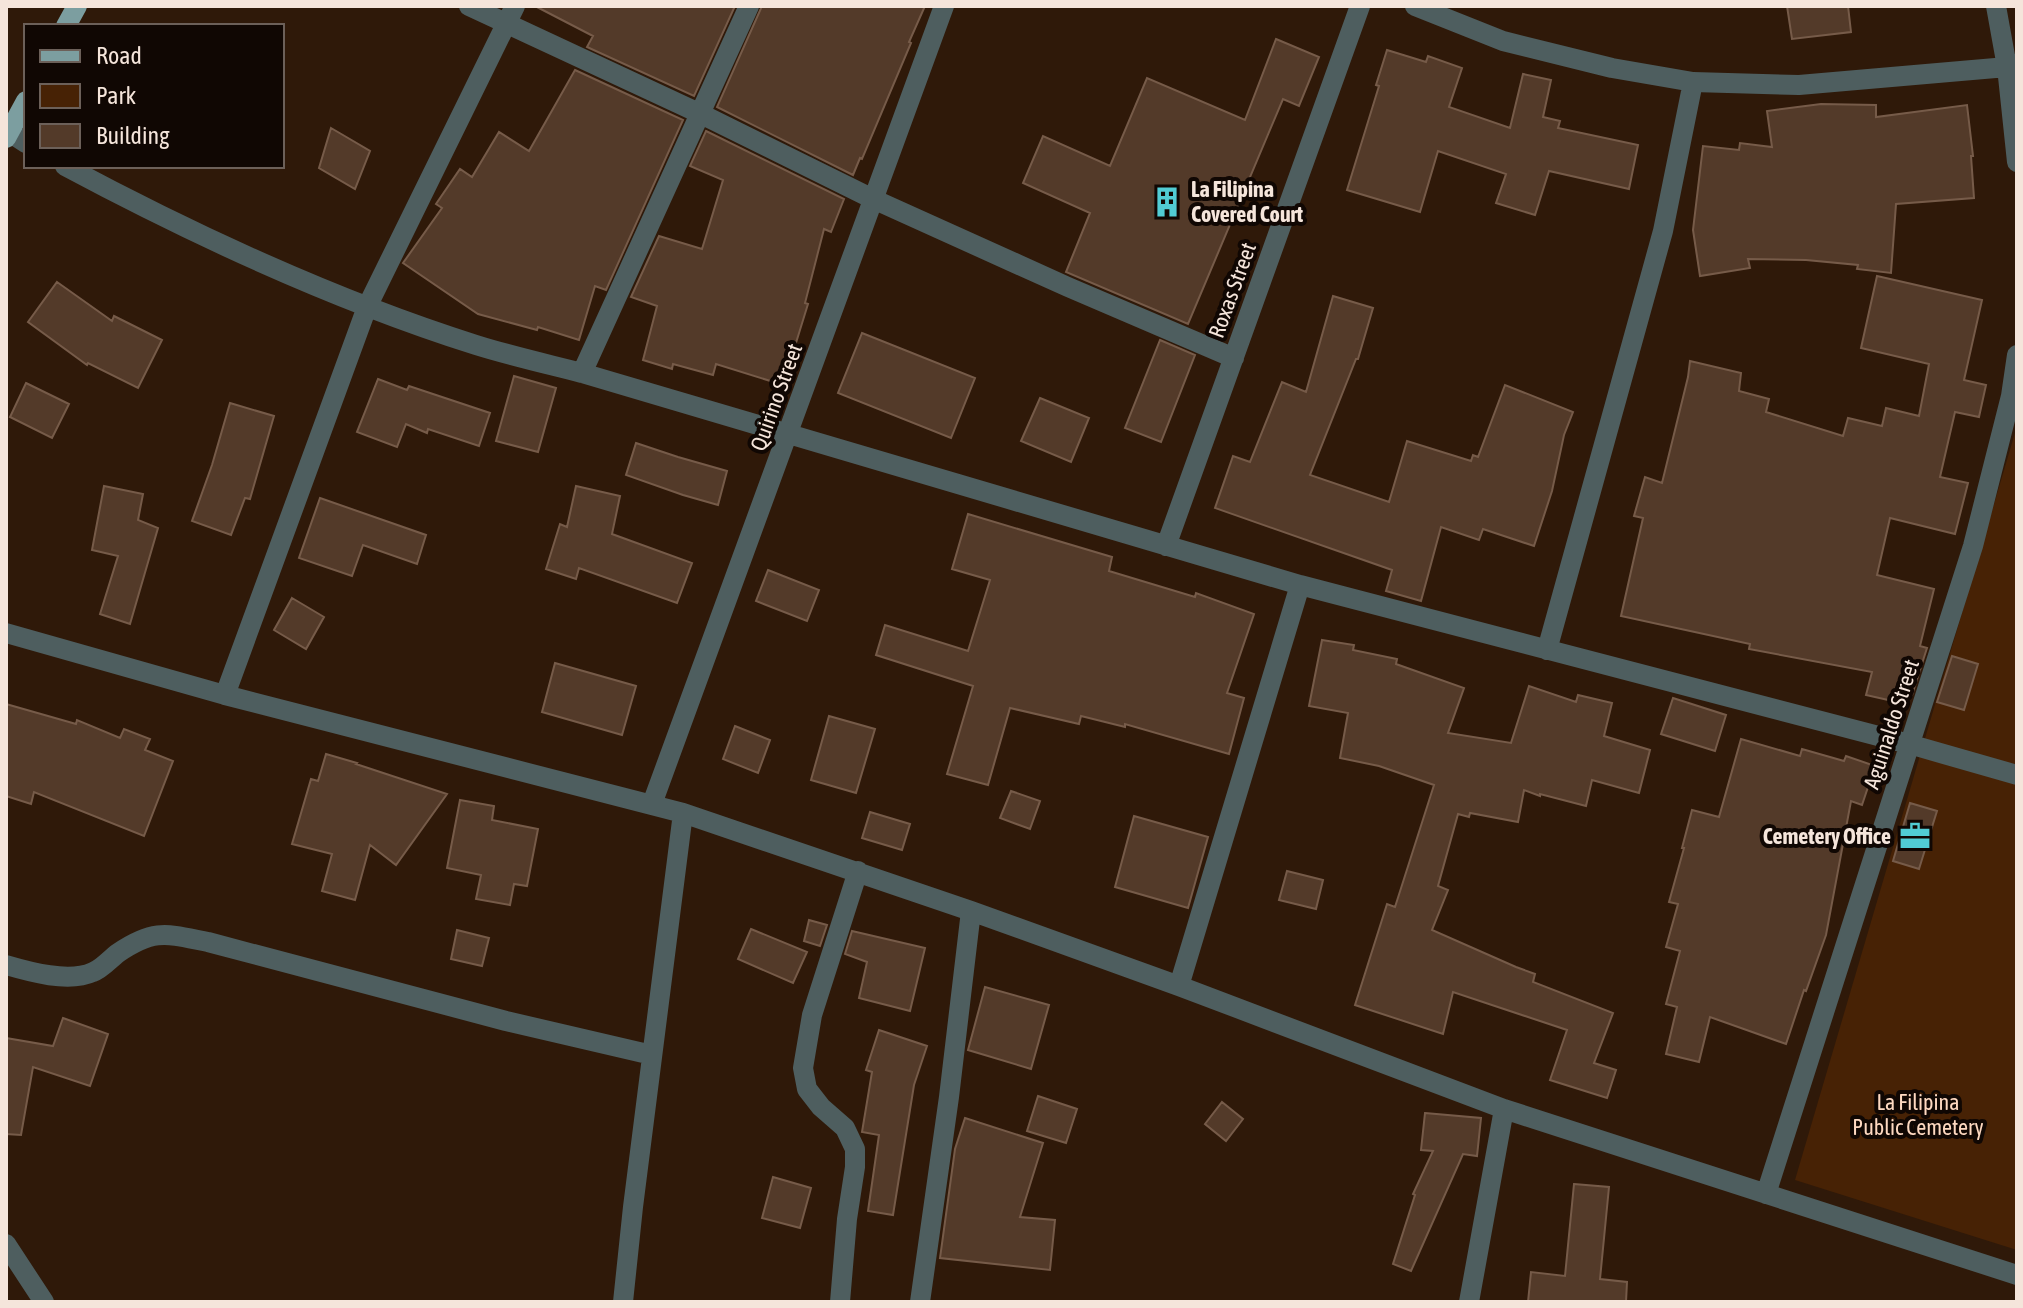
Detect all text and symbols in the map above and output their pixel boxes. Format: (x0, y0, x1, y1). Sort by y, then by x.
legend (24, 24, 284, 168)
text: Road (96, 42, 142, 69)
text: Park (96, 82, 137, 109)
text: Building (96, 122, 170, 149)
place label: La Filipina Covered Court (1191, 176, 1304, 227)
building icon: La Filipina Covered Court (1150, 185, 1184, 219)
street label: Roxas Street (1203, 239, 1261, 341)
street label: Quirino Street (745, 340, 807, 454)
street label: Aguinaldo Street (1858, 656, 1924, 792)
office icon: Cemetery Office (1898, 819, 1932, 853)
place label: Cemetery Office (1763, 823, 1891, 849)
park label: La Filipina Public Cemetery (1852, 1089, 1984, 1140)

